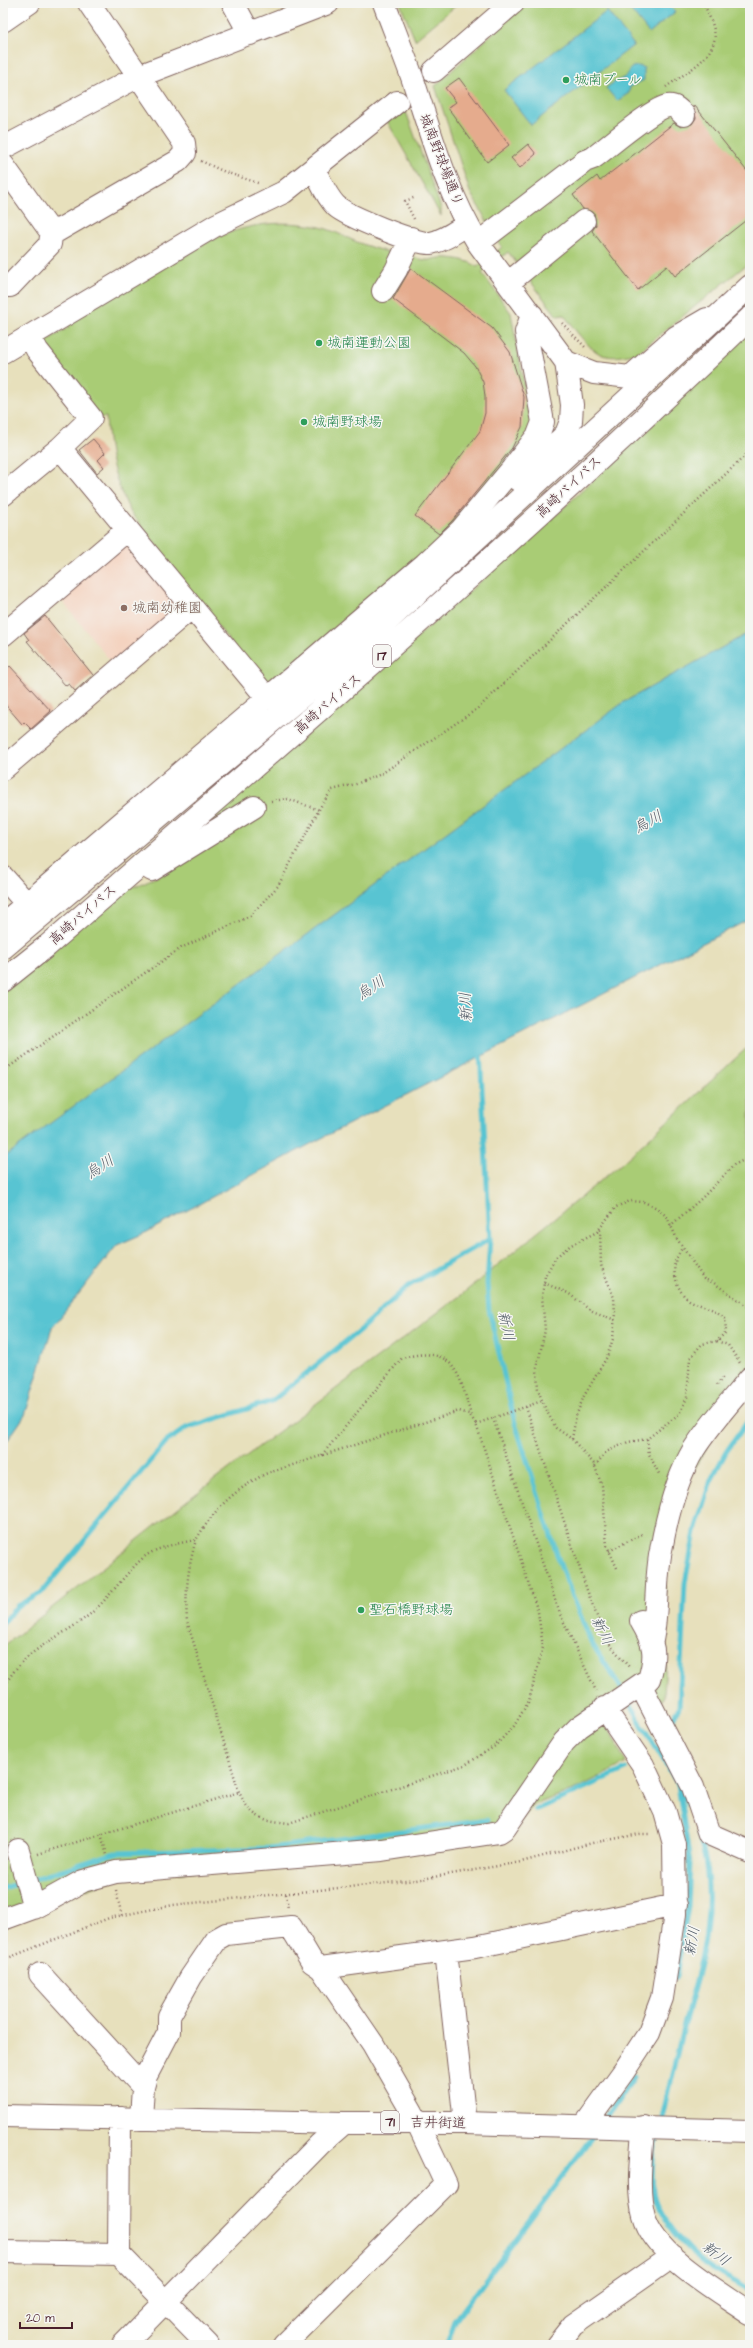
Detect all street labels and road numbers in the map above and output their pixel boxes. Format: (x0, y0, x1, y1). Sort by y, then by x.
street label: 城南野球場通り (414, 111, 468, 209)
street label: 高崎バイパス (532, 451, 606, 523)
road number: 17 (373, 645, 391, 667)
street label: 高崎バイパス (290, 669, 366, 739)
street label: 高崎バイパス (45, 880, 121, 950)
road number: 71 (381, 2111, 399, 2133)
street label: 吉井街道 (410, 2113, 466, 2133)

